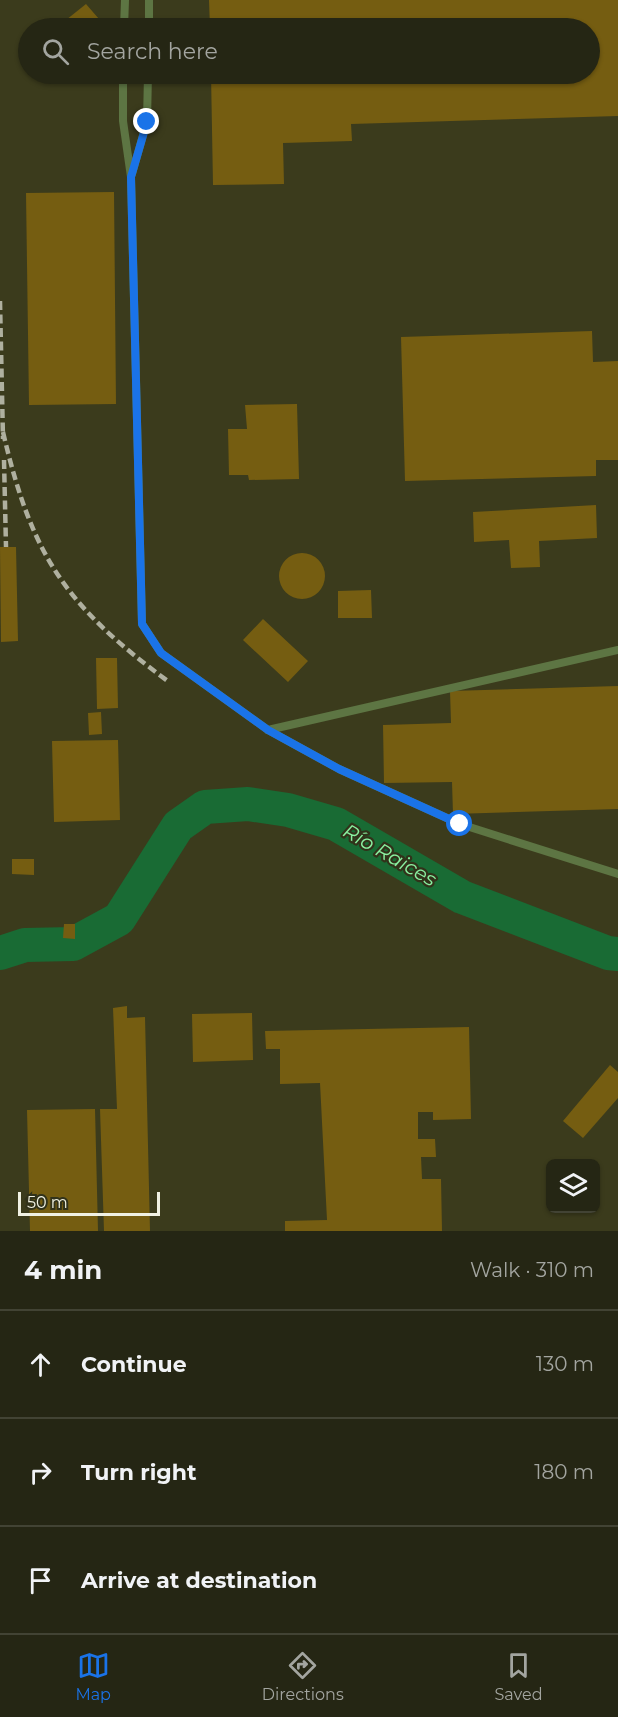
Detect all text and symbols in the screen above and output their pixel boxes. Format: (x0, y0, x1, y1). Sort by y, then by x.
search box (18, 18, 600, 84)
icon: search (39, 35, 72, 68)
text: Search here (87, 38, 218, 65)
route end (133, 108, 159, 134)
route start (446, 810, 472, 836)
water label: Río Raices (339, 819, 441, 891)
map controls (546, 1159, 600, 1213)
button: layers (546, 1159, 600, 1213)
scale bar (18, 1189, 160, 1216)
text: 50 m (27, 1193, 68, 1212)
text: 4 min (24, 1254, 102, 1286)
text: Walk · 310 m (470, 1258, 594, 1282)
icon: ahead (24, 1348, 57, 1381)
text: Continue (81, 1351, 187, 1378)
text: 130 m (536, 1352, 594, 1376)
icon: right (24, 1456, 57, 1489)
text: Turn right (81, 1459, 196, 1486)
text: 180 m (534, 1460, 594, 1484)
icon: arrive (24, 1564, 57, 1597)
text: Arrive at destination (81, 1567, 317, 1594)
tab: Map (75, 1649, 111, 1704)
tab: Directions (262, 1649, 344, 1704)
tab: Saved (495, 1649, 543, 1704)

